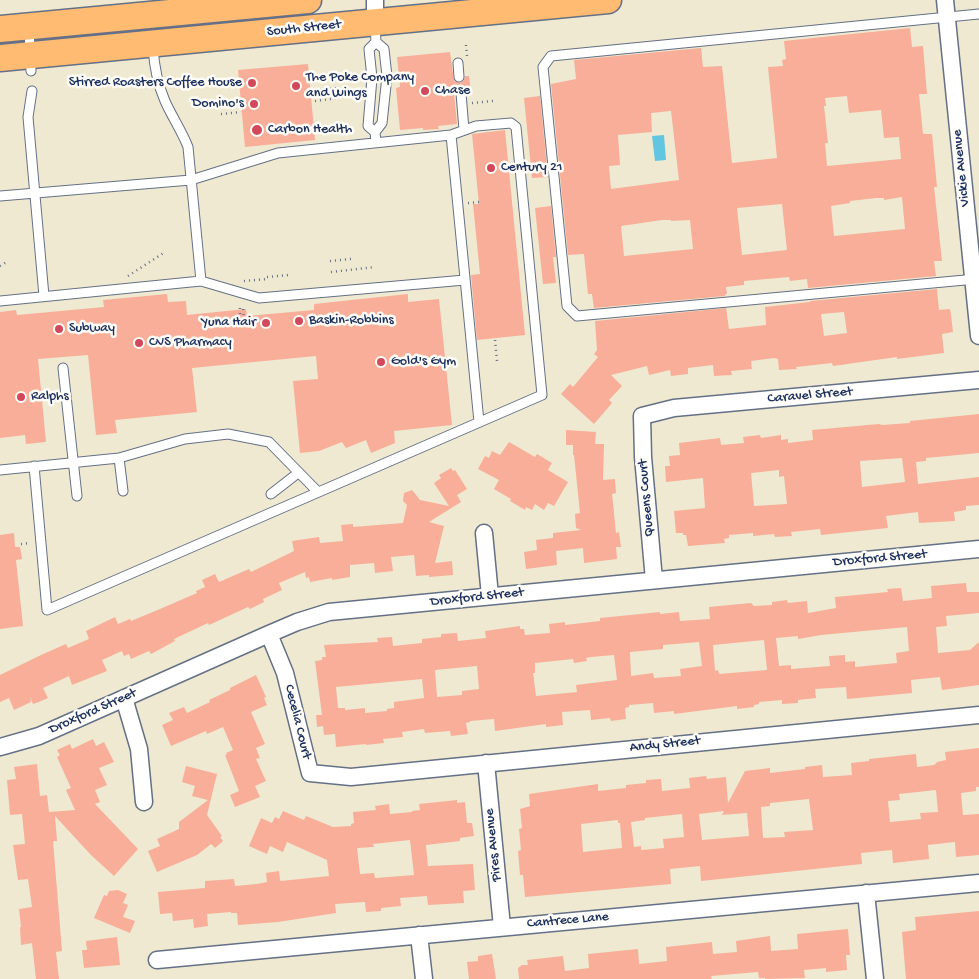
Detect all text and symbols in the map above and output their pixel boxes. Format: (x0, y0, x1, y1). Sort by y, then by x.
street label: South Street (266, 17, 342, 41)
place label: The Poke Company and Wings (306, 70, 414, 102)
place label: Stirred Roasters Coffee House (69, 75, 242, 91)
marker: Stirred Roasters Coffee House (246, 77, 258, 89)
marker: The Poke Company and Wings (290, 80, 302, 92)
place label: Chase (435, 83, 470, 99)
marker: Chase (419, 85, 431, 97)
place label: Domino's (192, 96, 244, 112)
marker: Domino's (248, 98, 260, 110)
place label: Carbon Health (268, 122, 352, 138)
marker: Carbon Health (250, 123, 264, 137)
street label: Vickie Avenue (950, 129, 974, 207)
place label: Century 21 (501, 160, 562, 176)
marker: Century 21 (485, 162, 497, 174)
place label: Baskin-Robbins (309, 313, 394, 329)
place label: Yuna Hair (201, 315, 256, 331)
marker: Baskin-Robbins (293, 315, 305, 327)
marker: Yuna Hair (260, 317, 272, 329)
place label: Subway (69, 321, 115, 337)
marker: Subway (53, 323, 65, 335)
place label: CVS Pharmacy (149, 335, 232, 351)
marker: CVS Pharmacy (133, 337, 145, 349)
place label: Gold's Gym (391, 354, 456, 370)
marker: Gold's Gym (375, 356, 387, 368)
street label: Caravel Street (767, 384, 853, 408)
place label: Ralphs (31, 389, 69, 405)
marker: Ralphs (15, 391, 27, 403)
street label: Queens Court (635, 459, 659, 537)
street label: Droxford Street (832, 547, 928, 571)
street label: Droxford Street (429, 585, 525, 611)
street label: Cecelia Court (280, 683, 314, 761)
street label: Droxford Street (47, 685, 139, 739)
street label: Andy Street (629, 733, 701, 757)
street label: Pires Avenue (482, 808, 506, 882)
street label: Cantrece Lane (526, 909, 610, 933)

